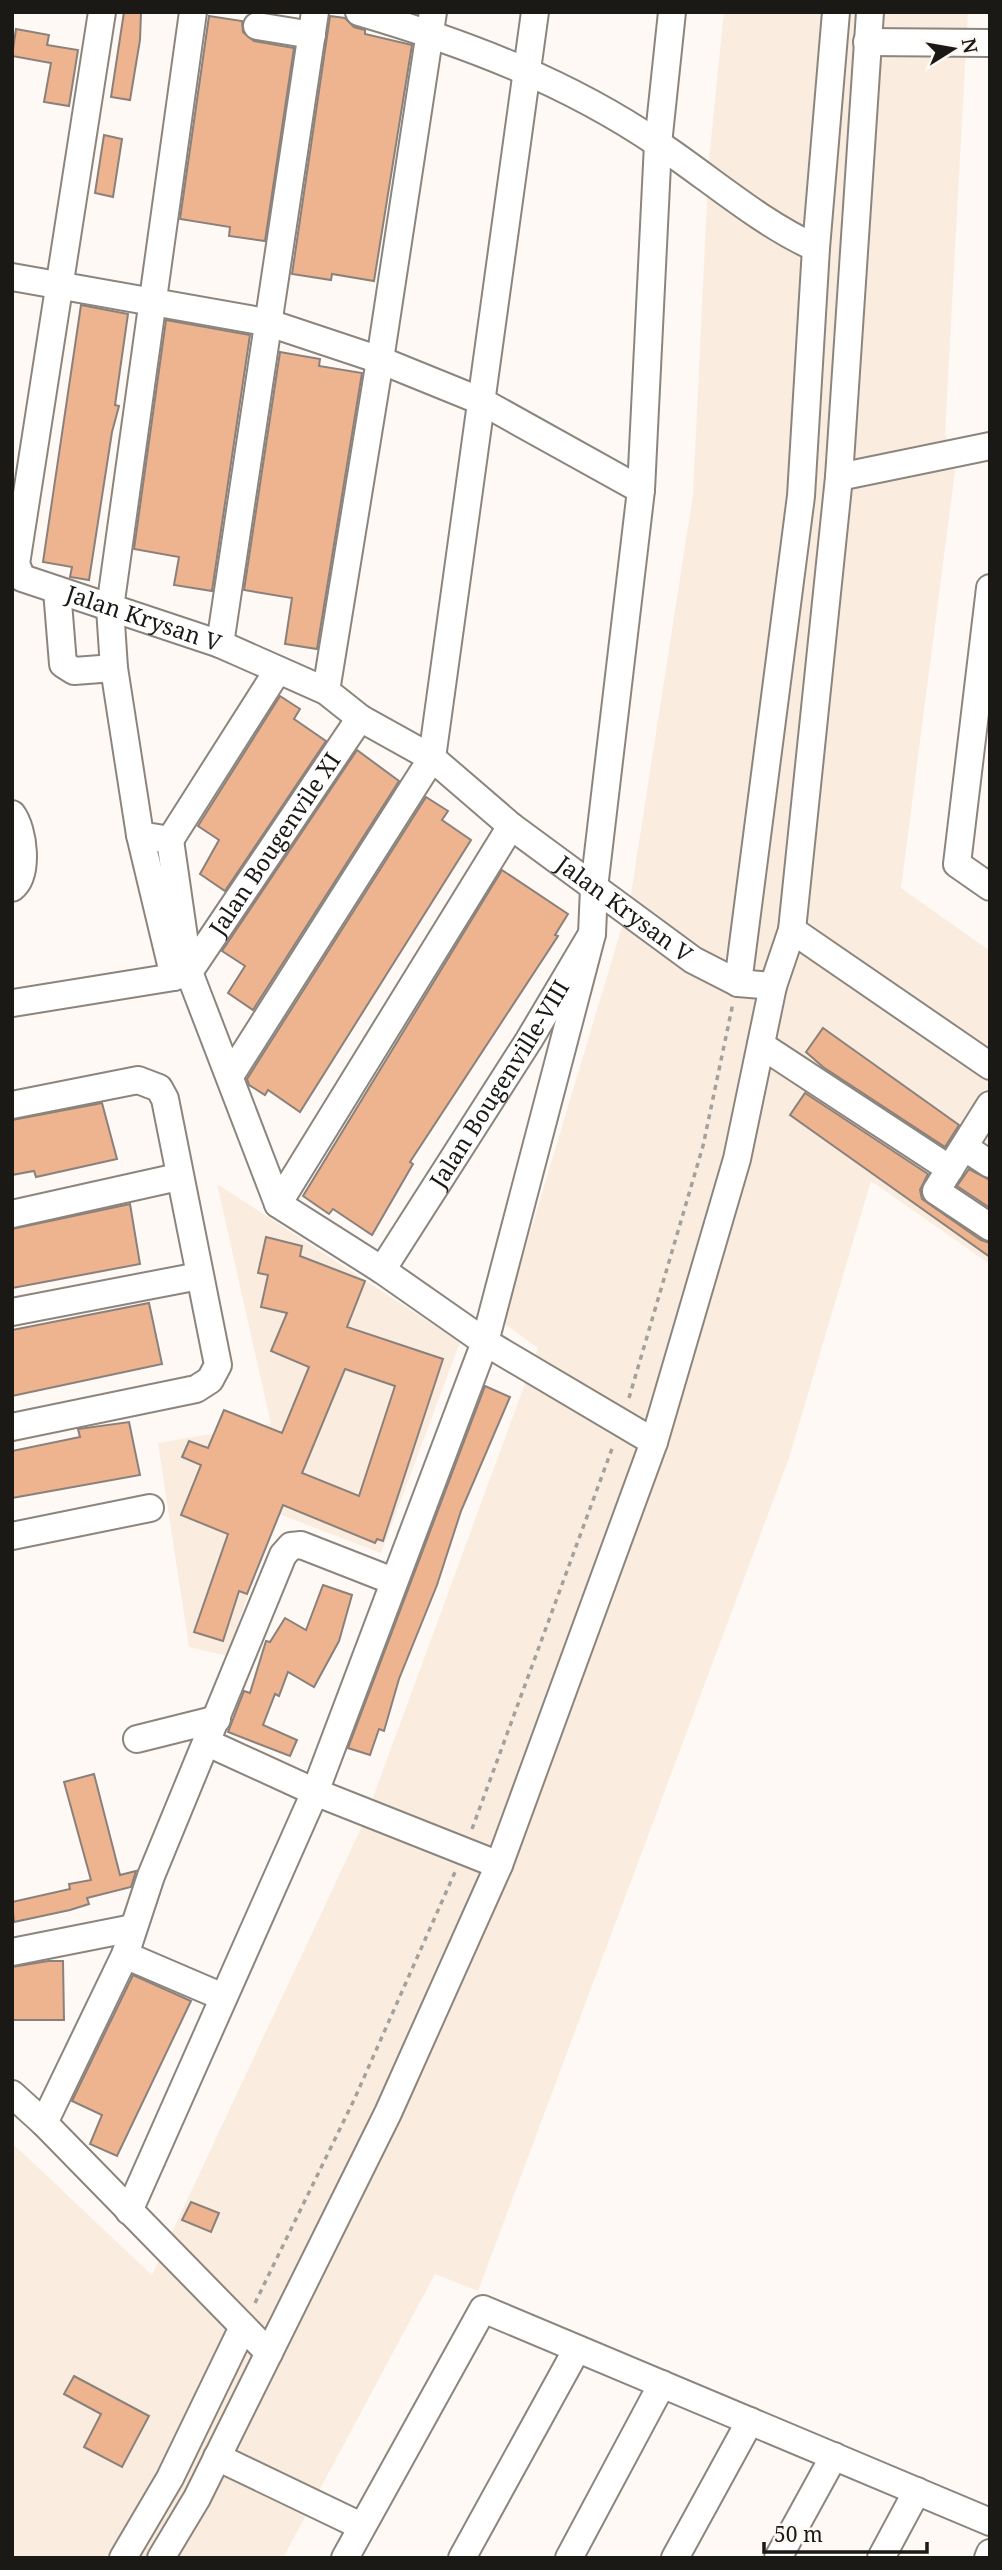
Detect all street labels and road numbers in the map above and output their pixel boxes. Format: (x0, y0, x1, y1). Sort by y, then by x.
street label: Jalan Krysan V (61, 576, 226, 658)
street label: Jalan Bougenvile XI (200, 746, 347, 942)
street label: Jalan Krysan V (549, 847, 700, 970)
street label: Jalan Bougenville-VIII (421, 974, 576, 1195)

